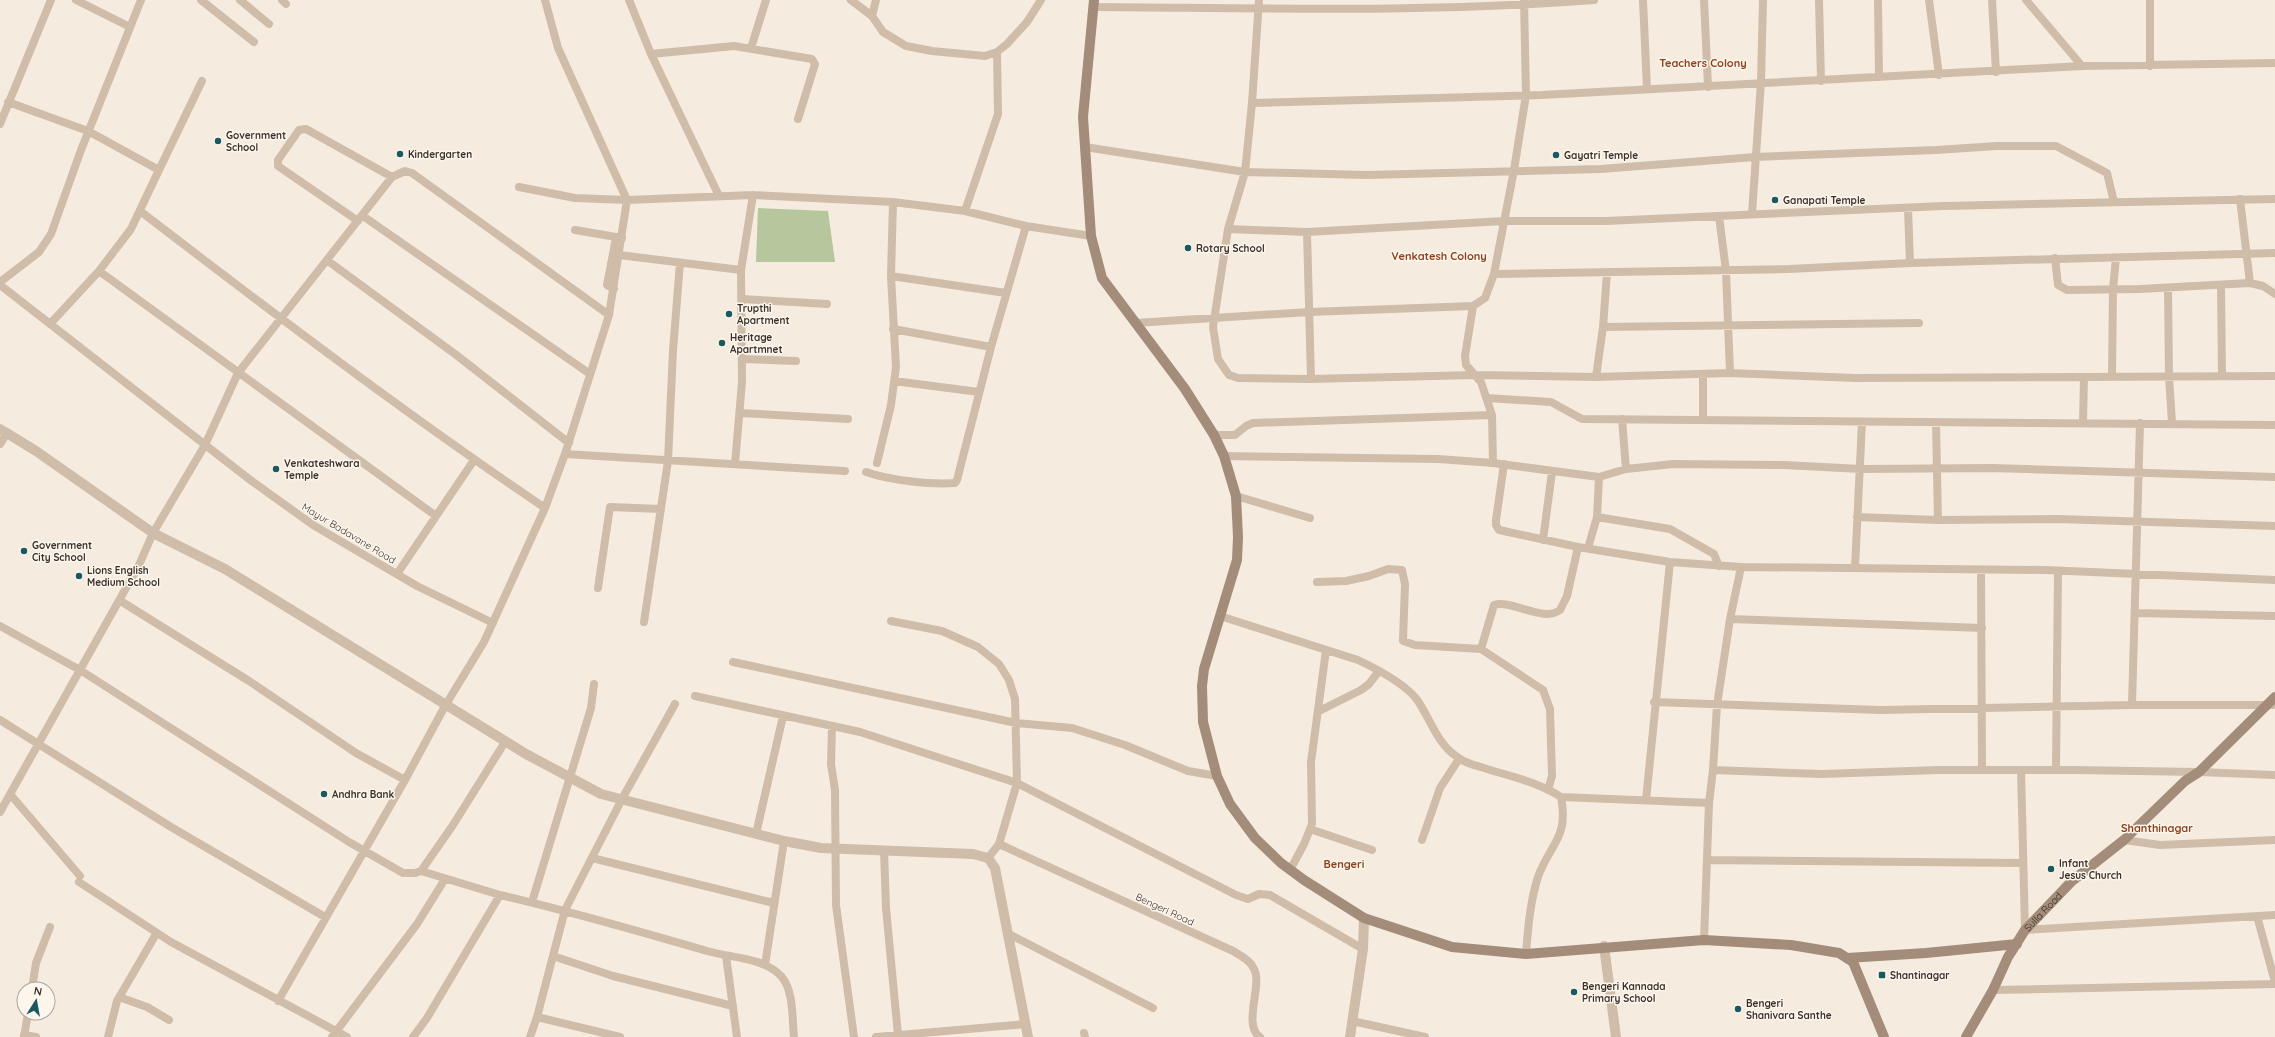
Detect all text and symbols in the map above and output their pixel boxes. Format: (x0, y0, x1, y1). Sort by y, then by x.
district label: Teachers Colony (1659, 56, 1747, 70)
place label: Government School (226, 129, 286, 154)
marker: Government School (213, 136, 223, 146)
place label: Kindergarten (408, 148, 472, 161)
marker: Kindergarten (395, 149, 405, 159)
place label: Gayatri Temple (1564, 149, 1638, 162)
marker: Gayatri Temple (1551, 150, 1561, 160)
place label: Ganapati Temple (1783, 194, 1865, 207)
marker: Ganapati Temple (1770, 195, 1780, 205)
place label: Rotary School (1196, 242, 1265, 255)
marker: Rotary School (1183, 243, 1193, 253)
district label: Venkatesh Colony (1391, 249, 1487, 263)
place label: Trupthi Apartment (737, 302, 790, 327)
marker: Trupthi Apartment (724, 309, 734, 319)
place label: Heritage Apartmnet (730, 331, 783, 356)
marker: Heritage Apartmnet (717, 338, 727, 348)
place label: Venkateshwara Temple (284, 457, 359, 482)
marker: Venkateshwara Temple (271, 464, 281, 474)
street label: Mayur Badavane Road (299, 500, 398, 567)
place label: Government City School (32, 539, 92, 564)
marker: Government City School (19, 546, 29, 556)
place label: Lions English Medium School (87, 564, 160, 589)
marker: Lions English Medium School (74, 571, 84, 581)
place label: Andhra Bank (332, 788, 395, 801)
marker: Andhra Bank (319, 789, 329, 799)
district label: Shanthinagar (2121, 821, 2193, 835)
district label: Bengeri (1324, 857, 1364, 871)
place label: Infant Jesus Church (2059, 857, 2122, 882)
marker: Infant Jesus Church (2046, 864, 2056, 874)
street label: Sulla Road (2021, 889, 2065, 934)
street label: Bengeri Road (1133, 890, 1196, 929)
place label: Shantinagar (1890, 969, 1950, 982)
marker: Shantinagar (1877, 970, 1887, 980)
place label: Bengeri Kannada Primary School (1582, 980, 1666, 1005)
north arrow (16, 981, 56, 1021)
text: N (33, 984, 43, 999)
marker: Bengeri Kannada Primary School (1569, 987, 1579, 997)
place label: Bengeri Shanivara Santhe (1746, 997, 1832, 1022)
marker: Bengeri Shanivara Santhe (1733, 1004, 1743, 1014)

